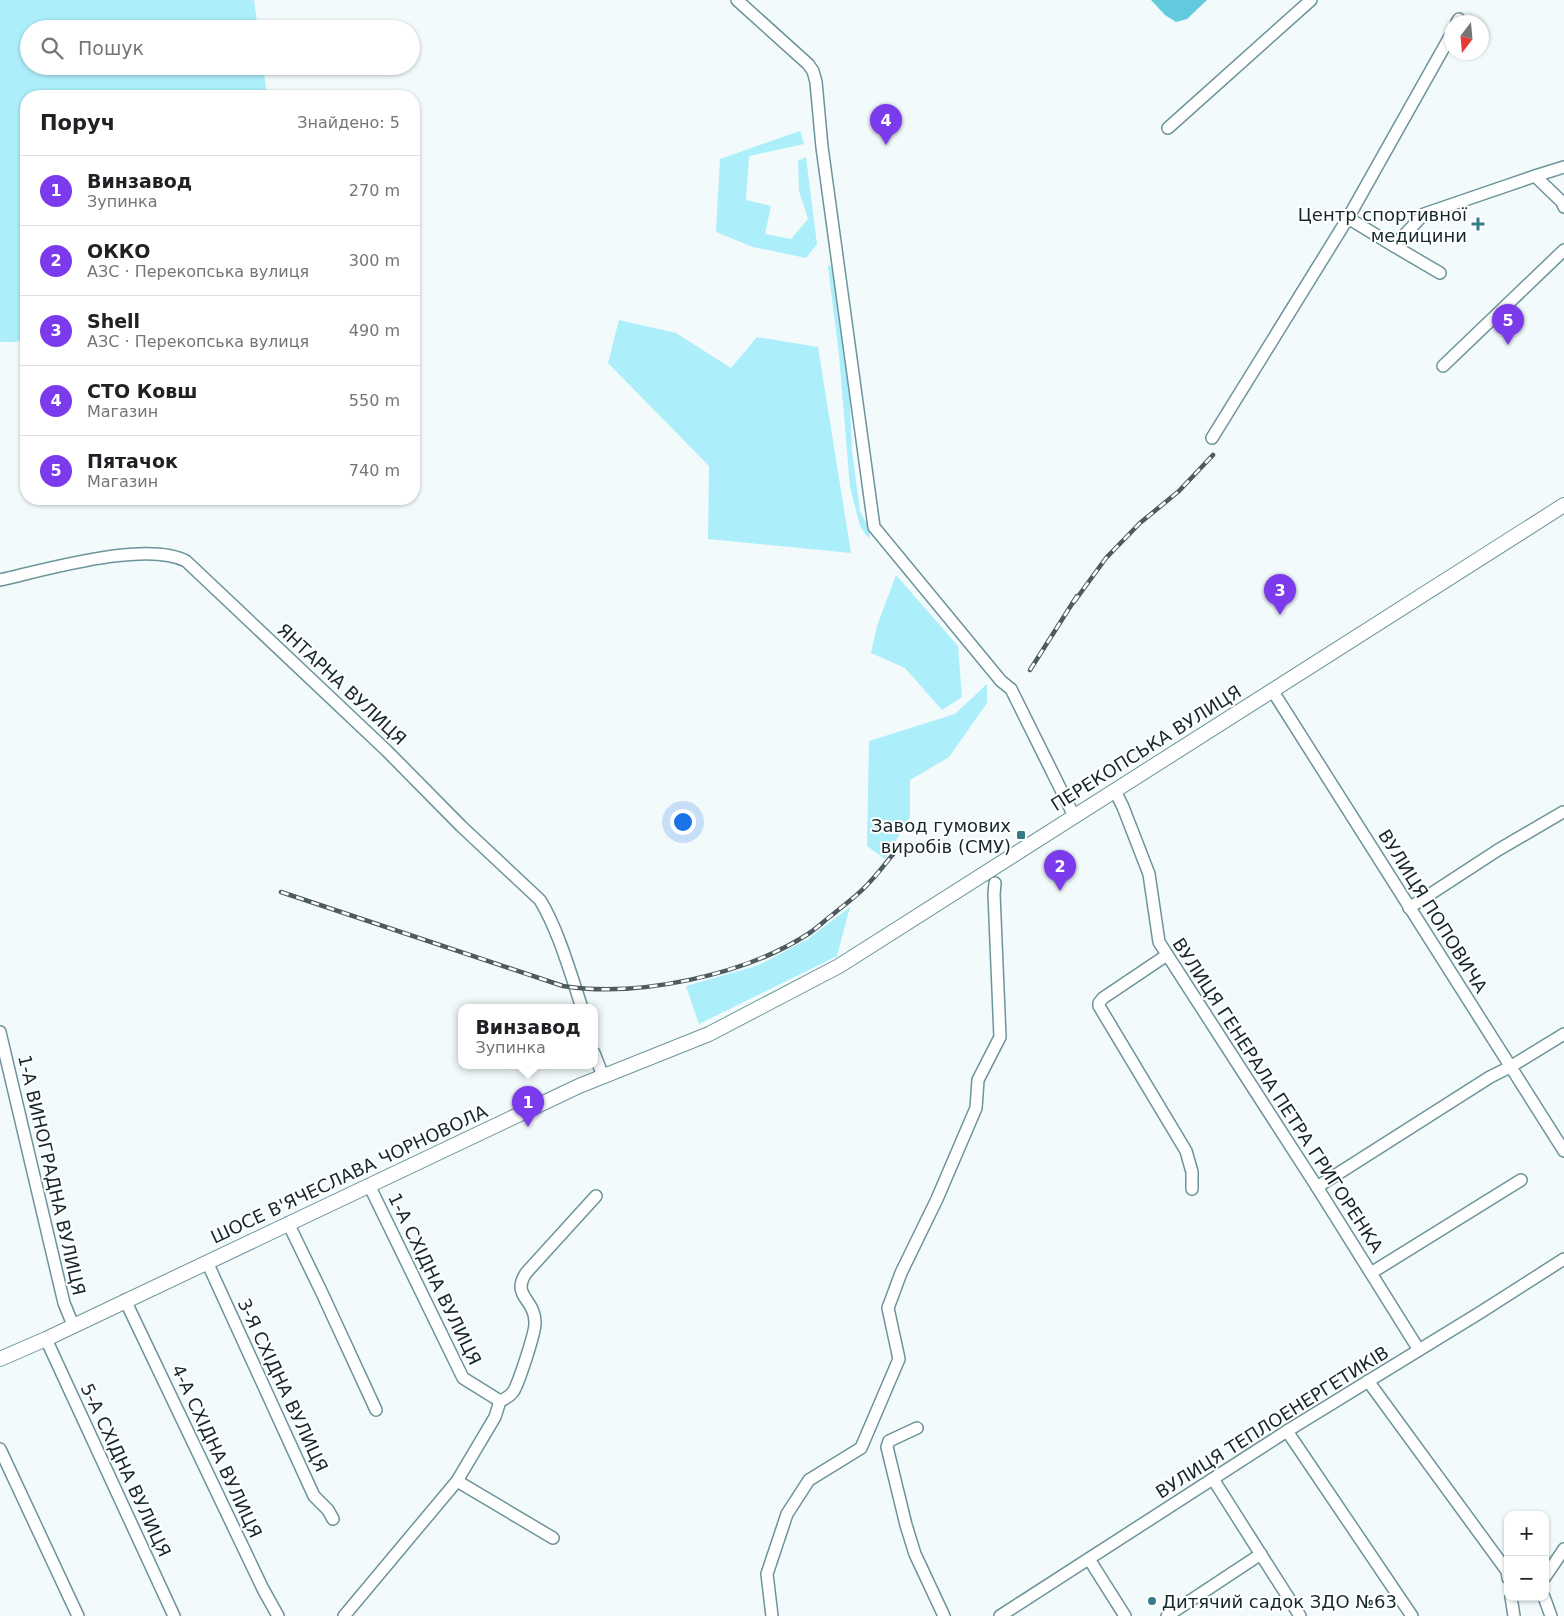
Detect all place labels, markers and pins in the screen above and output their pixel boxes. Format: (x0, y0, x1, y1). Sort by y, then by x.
pin: 4 (870, 104, 902, 145)
place label: Центр спортивної медицини (1298, 204, 1468, 246)
marker: Центр спортивної медицини (1471, 217, 1485, 231)
pin: 5 (1492, 304, 1524, 345)
pin: 3 (1264, 574, 1296, 615)
place label: Завод гумових виробів (СМУ) (871, 815, 1011, 857)
marker: Завод гумових виробів (СМУ) (1015, 829, 1027, 841)
pin: 2 (1044, 850, 1076, 891)
pin: 1 (512, 1086, 544, 1127)
place label: Дитячий садок ЗДО №63 (1162, 1591, 1397, 1612)
marker: Дитячий садок ЗДО №63 (1146, 1595, 1158, 1607)

